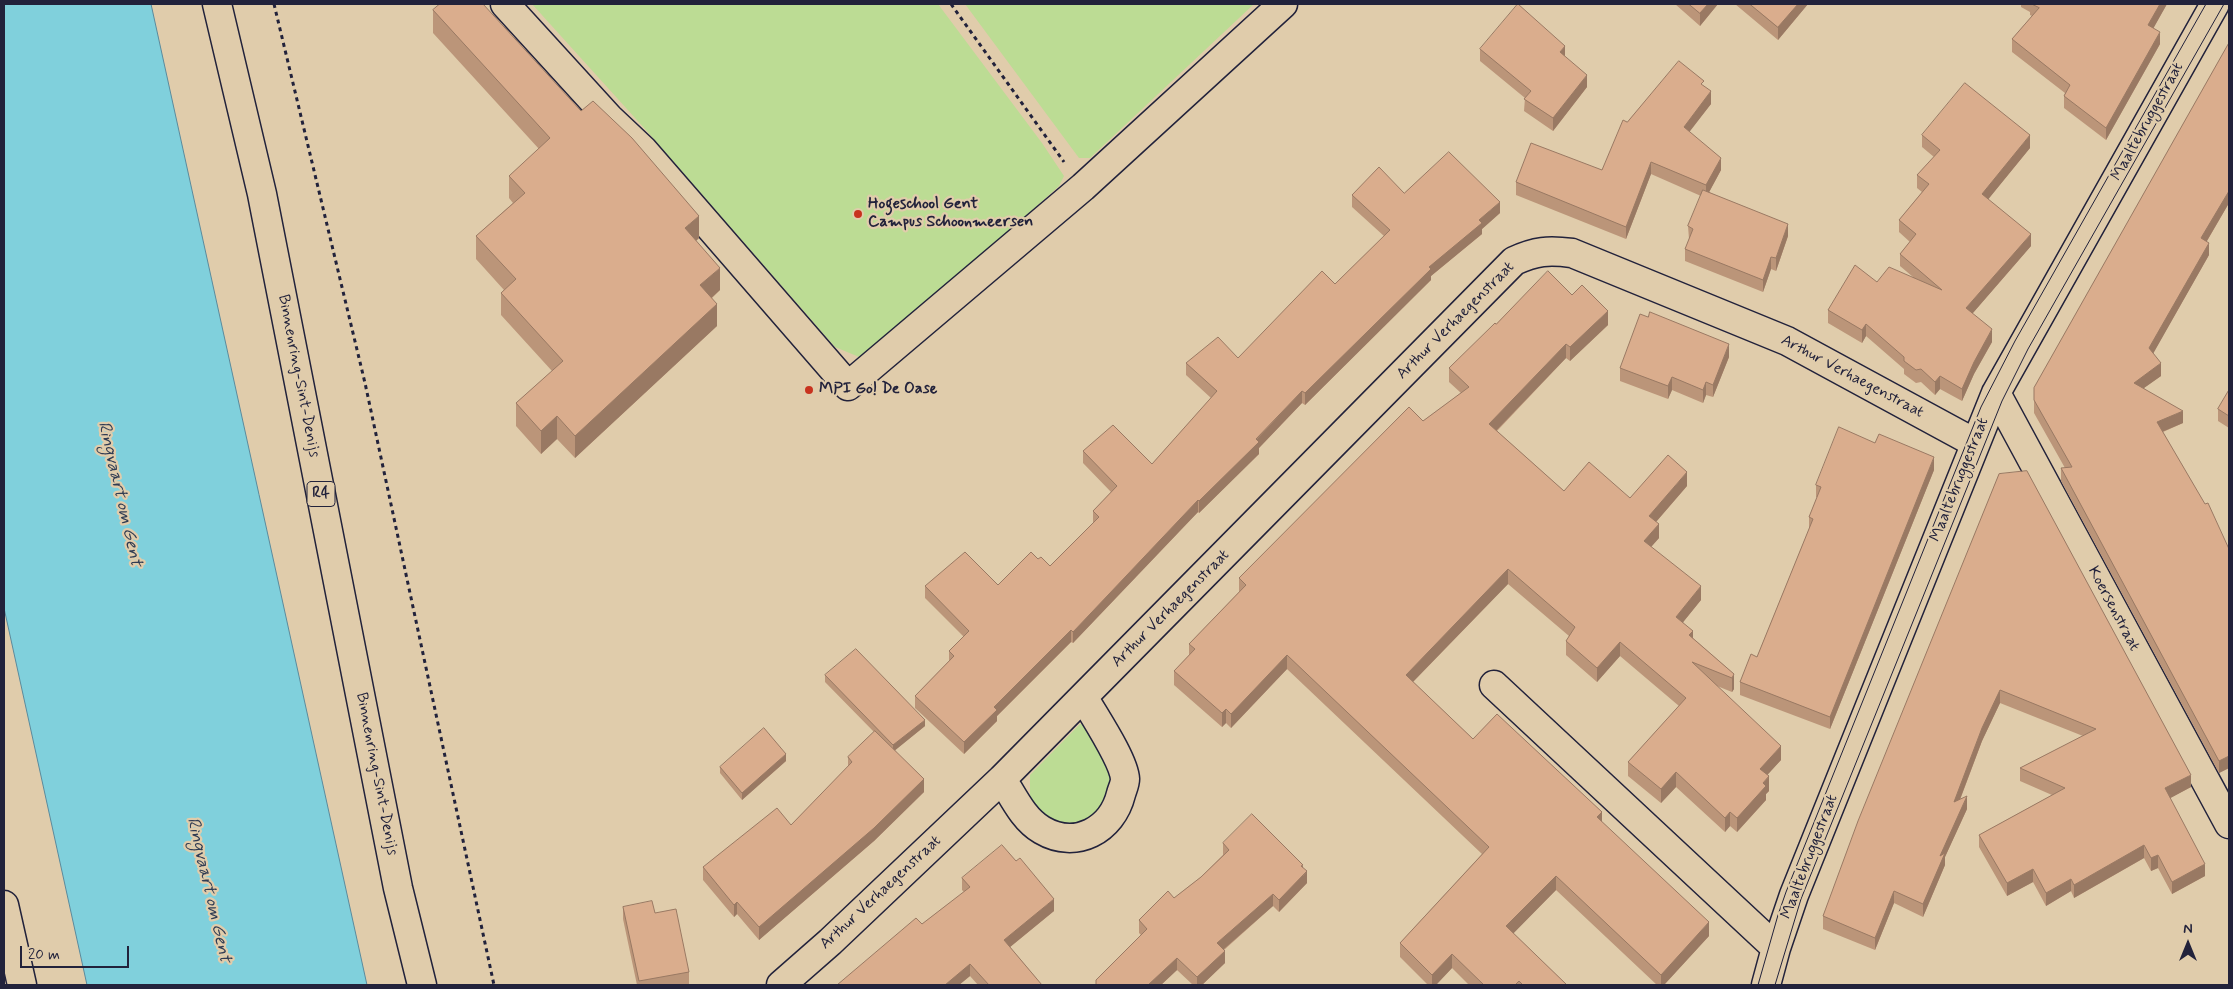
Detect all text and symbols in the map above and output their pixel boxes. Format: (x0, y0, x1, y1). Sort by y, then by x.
street label: Maaltebruggestraat (2108, 60, 2188, 184)
place label: Hogeschool Gent Campus Schoonmeersen (868, 195, 1033, 233)
marker: Hogeschool Gent Campus Schoonmeersen (852, 208, 864, 220)
street label: Arthur Verhaegenstraat (1393, 258, 1519, 384)
street label: Binnenring-Sint-Denijs (273, 293, 323, 459)
street label: Arthur Verhaegenstraat (1777, 331, 1927, 423)
place label: MPI Go! De Oase (819, 380, 937, 400)
marker: MPI Go! De Oase (803, 384, 815, 396)
street label: Maaltebruggestraat (1926, 415, 1994, 545)
water label: Ringvaart om Gent (92, 419, 146, 569)
road number: R4 (307, 482, 335, 506)
street label: Arthur Verhaegenstraat (1108, 546, 1234, 672)
street label: Koersenstraat (2083, 563, 2143, 655)
street label: Binnenring-Sint-Denijs (351, 691, 401, 857)
street label: Maaltebruggestraat (1777, 792, 1843, 922)
water label: Ringvaart om Gent (181, 815, 235, 965)
street label: Arthur Verhaegenstraat (816, 832, 946, 954)
north arrow (2163, 919, 2213, 969)
text: N (2183, 920, 2193, 938)
scale bar (22, 936, 131, 968)
text: 20 m (28, 945, 60, 965)

